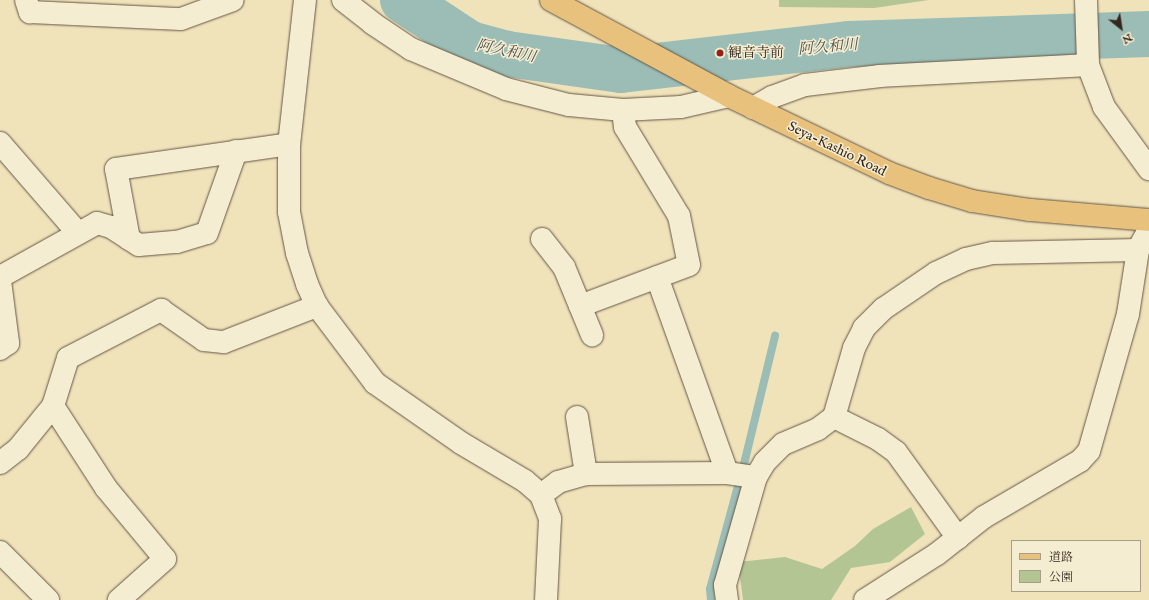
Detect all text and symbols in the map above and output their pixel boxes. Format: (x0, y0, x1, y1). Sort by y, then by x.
north arrow (1101, 8, 1141, 48)
text: N (1119, 30, 1135, 47)
water label: 阿久和川 (797, 35, 859, 59)
water label: 阿久和川 (475, 36, 537, 66)
place label: 観音寺前 (728, 45, 784, 61)
marker: 観音寺前 (715, 48, 725, 58)
street label: Seya-Kashio Road (785, 118, 889, 180)
legend (1011, 540, 1141, 592)
text: 道路 (1049, 550, 1073, 565)
text: 公園 (1049, 570, 1073, 585)

